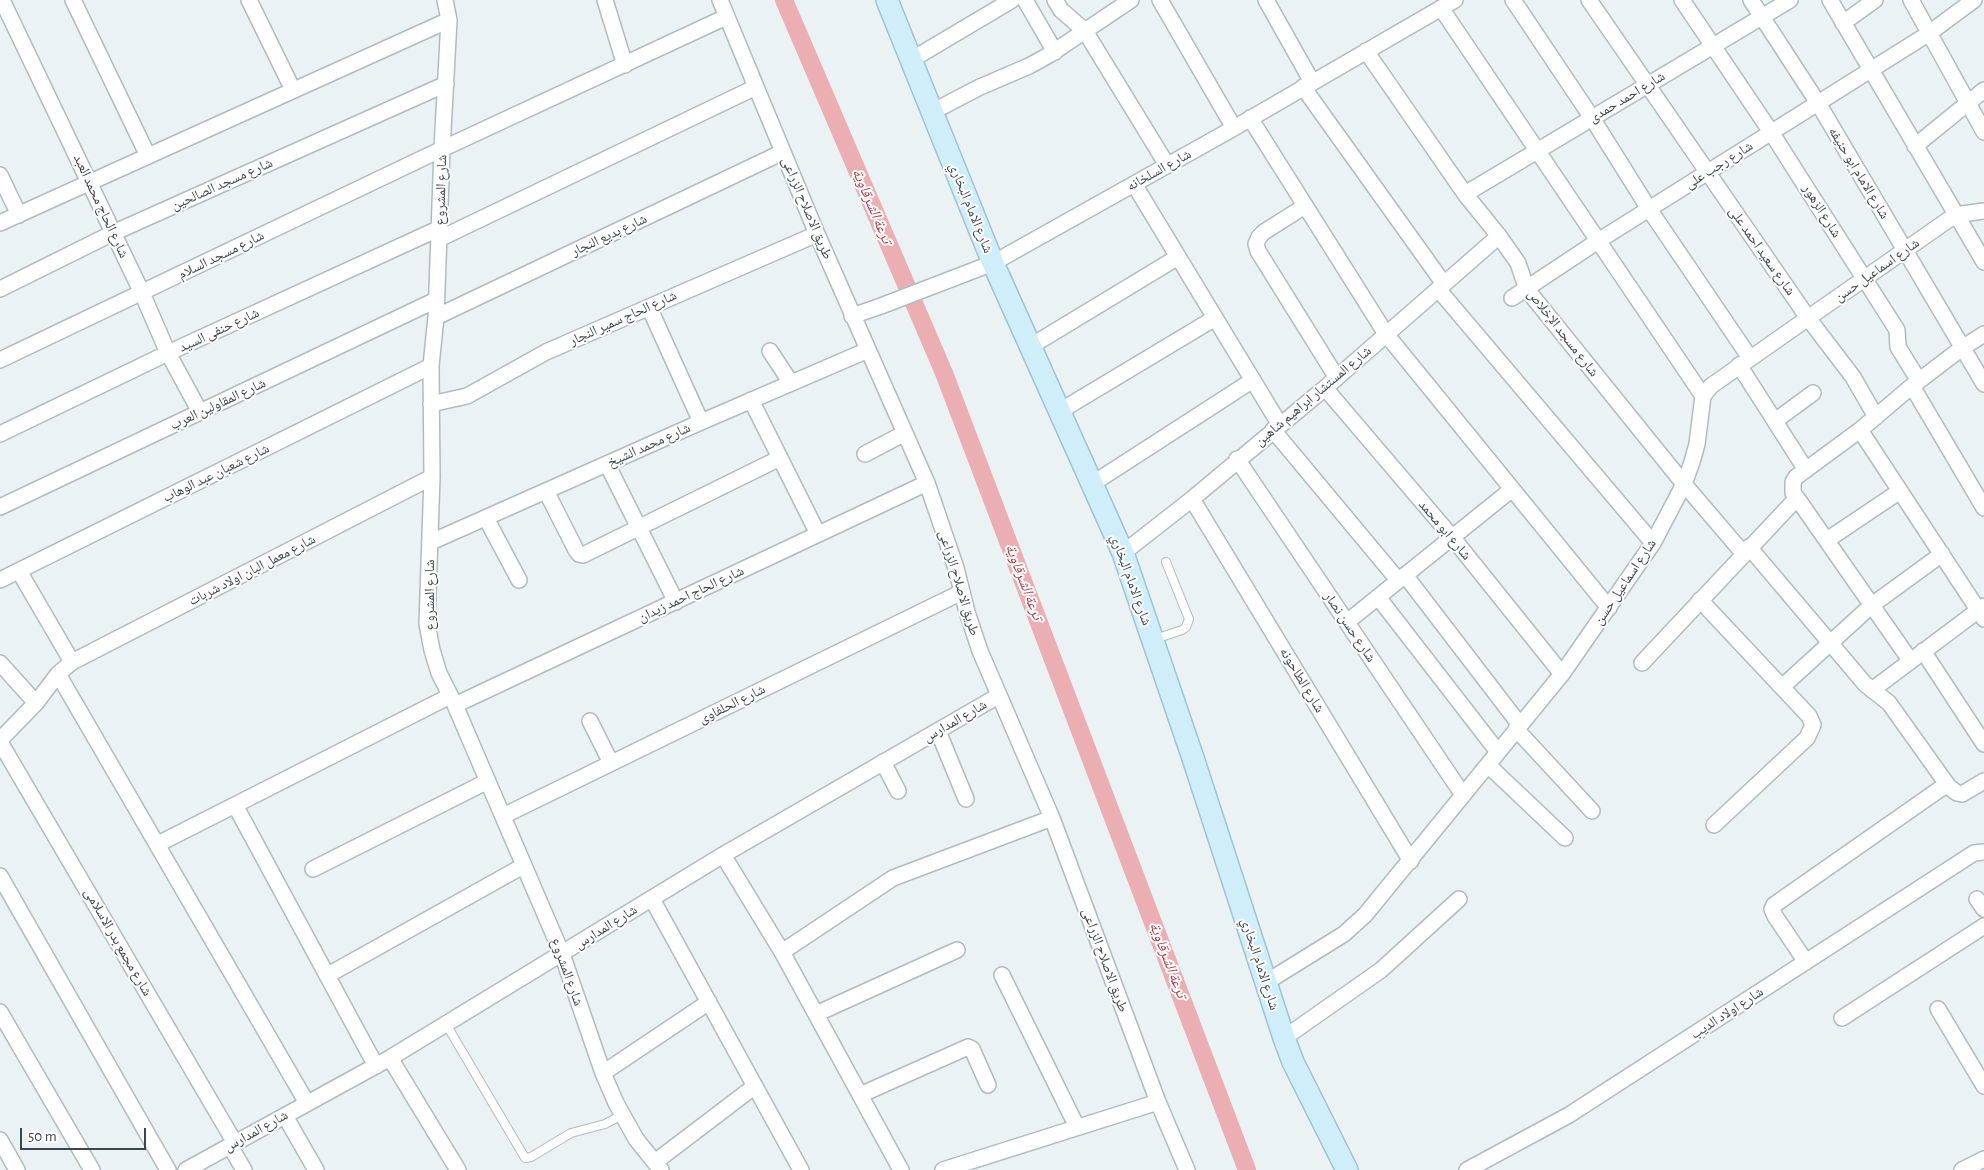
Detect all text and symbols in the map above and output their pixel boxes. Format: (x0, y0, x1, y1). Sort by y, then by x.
street label: شارع احمد حمدى (1586, 68, 1668, 126)
street label: شارع الامام ابو حنيفه (1825, 124, 1893, 222)
street label: شارع رجب على (1682, 137, 1756, 193)
street label: شارع السلخانه (1124, 145, 1194, 195)
street label: شارع الحاج محمد العبد (70, 151, 132, 261)
street label: شارع مسجد الصالحين (169, 154, 275, 214)
street label: شارع المشروع (431, 154, 451, 226)
street label: طريق الاصلاح الزراعى (778, 154, 836, 262)
street label: شارع الامام البخاري (945, 160, 997, 256)
water label: ترعة الشرقاوية (848, 166, 896, 246)
street label: شارع الزهور (1799, 181, 1845, 241)
street label: شارع سعيد احمد على (1725, 203, 1799, 299)
street label: شارع بديع النجار (568, 210, 650, 260)
street label: شارع مسجد السلام (175, 227, 267, 283)
street label: شارع اسماعيل حسن (1831, 234, 1923, 306)
street label: شارع مسجد الإخلاص (1524, 286, 1602, 380)
street label: شارع الحاج سمير النجار (567, 287, 679, 349)
street label: شارع حنفى السيد (176, 304, 262, 356)
street label: شارع المستشار ابراهيم شاهين (1251, 342, 1375, 450)
street label: شارع المقاولين العرب (168, 374, 268, 434)
street label: شارع محمد الشيخ (605, 419, 693, 471)
street label: شارع شعبان عبد الوهاب (160, 440, 272, 506)
street label: شارع ابو محمد (1415, 497, 1475, 563)
street label: طريق الاصلاح الزراعى (935, 528, 983, 638)
street label: شارع معمل البان اولاد شربات (186, 531, 318, 609)
street label: شارع الامام البخاري (1107, 532, 1155, 628)
street label: شارع اسماعيل حسن (1590, 536, 1660, 628)
water label: ترعة الشرقاوية (1001, 542, 1047, 622)
street label: شارع المشروع (422, 560, 438, 630)
street label: شارع الحاج احمد زيدان (635, 562, 747, 626)
street label: شارع حسن نصار (1320, 589, 1380, 665)
street label: شارع الطاحونه (1276, 644, 1328, 716)
street label: شارع الحلفاوى (696, 681, 768, 727)
street label: شارع المدارس (920, 696, 990, 746)
street label: شارع مجمع بدر الاسلامى (80, 885, 156, 999)
street label: شارع المدارس (572, 901, 640, 953)
street label: طريق الاصلاح الزراعى (1078, 906, 1132, 1014)
street label: شارع الامام البخاري (1237, 916, 1283, 1012)
water label: ترعة الشرقاوية (1145, 920, 1191, 1000)
street label: شارع المشروع (547, 936, 587, 1008)
street label: شارع اولاد الديب (1687, 983, 1767, 1043)
street label: شارع المدارس (221, 1107, 291, 1155)
scale bar (22, 1118, 149, 1150)
text: 50 m (28, 1129, 57, 1144)

